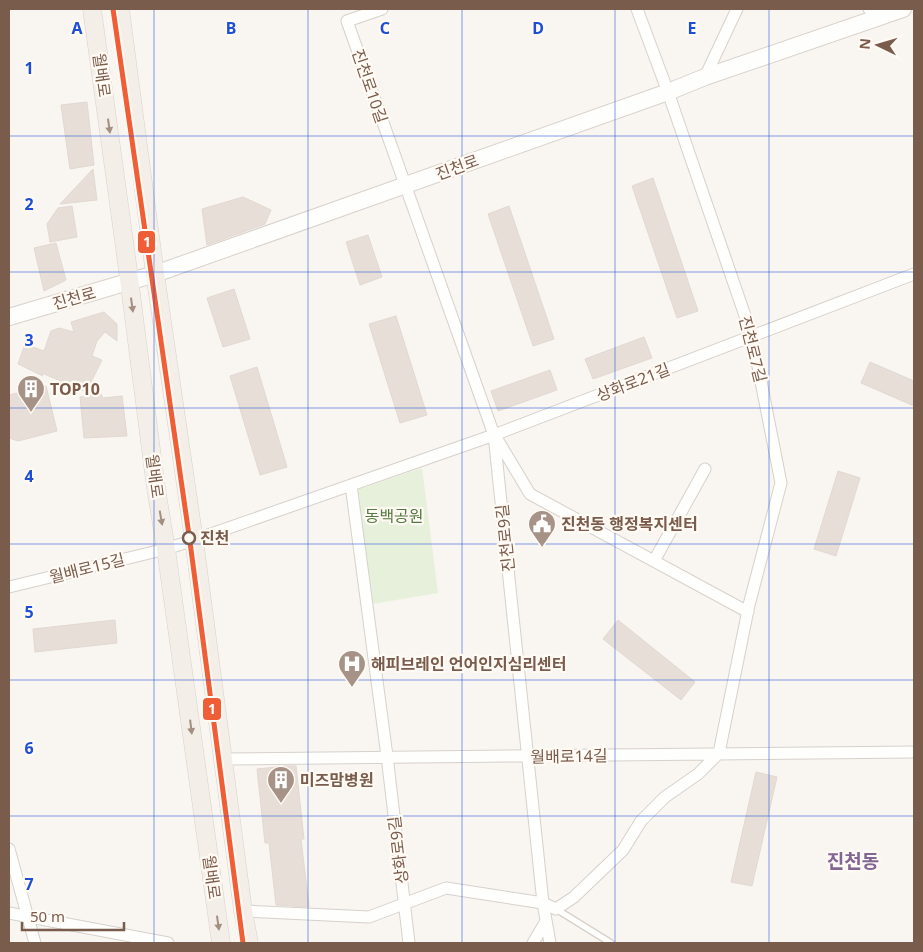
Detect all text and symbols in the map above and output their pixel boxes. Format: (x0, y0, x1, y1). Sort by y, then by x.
text: A (71, 17, 83, 39)
text: B (226, 17, 236, 39)
text: C (380, 17, 390, 39)
text: D (532, 17, 544, 39)
text: E (688, 17, 697, 39)
north arrow (853, 20, 903, 70)
text: N (855, 37, 875, 50)
street label: 진천로10길 (347, 46, 393, 126)
street label: 월배로 (88, 52, 116, 99)
text: 1 (24, 57, 34, 79)
one-way arrow (105, 119, 113, 135)
street label: 진천로 (432, 149, 482, 185)
text: 2 (24, 193, 34, 215)
line badge: 1 (137, 230, 156, 254)
text: 1 (143, 232, 151, 251)
street label: 진천로 (50, 281, 99, 315)
one-way arrow (128, 297, 136, 313)
street label: 진천로7길 (734, 313, 772, 385)
text: 3 (24, 329, 34, 351)
street label: 상화로21길 (593, 358, 673, 406)
building icon: TOP10 (16, 374, 46, 413)
place label: TOP10 (50, 378, 100, 400)
street label: 월배로 (141, 453, 169, 500)
text: 4 (24, 465, 34, 487)
street label: 진천로9길 (491, 503, 519, 573)
park label: 동백공원 (365, 505, 423, 527)
public building icon: 진천동 행정복지센터 (527, 509, 557, 548)
one-way arrow (157, 510, 165, 526)
place label: 진천동 행정복지센터 (561, 513, 698, 535)
place label: 진천 (200, 527, 229, 549)
marker: 진천 (182, 531, 196, 545)
street label: 월배로15길 (47, 548, 127, 588)
text: 5 (24, 601, 34, 623)
hospital icon: 해피브레인 언어인지심리센터 (337, 649, 367, 688)
place label: 해피브레인 언어인지심리센터 (371, 653, 567, 675)
line badge: 1 (202, 697, 222, 721)
text: 1 (208, 699, 216, 718)
one-way arrow (187, 720, 195, 736)
text: 6 (24, 737, 34, 759)
street label: 월배로14길 (530, 744, 608, 768)
building icon: 미즈맘병원 (266, 765, 296, 804)
place label: 미즈맘병원 (300, 769, 374, 791)
street label: 상화로9길 (383, 815, 413, 885)
district label: 진천동 (827, 848, 879, 874)
street label: 월배로 (198, 854, 226, 901)
text: 7 (24, 873, 34, 895)
scale bar (22, 900, 125, 932)
text: 50 m (30, 906, 65, 926)
one-way arrow (214, 915, 222, 931)

